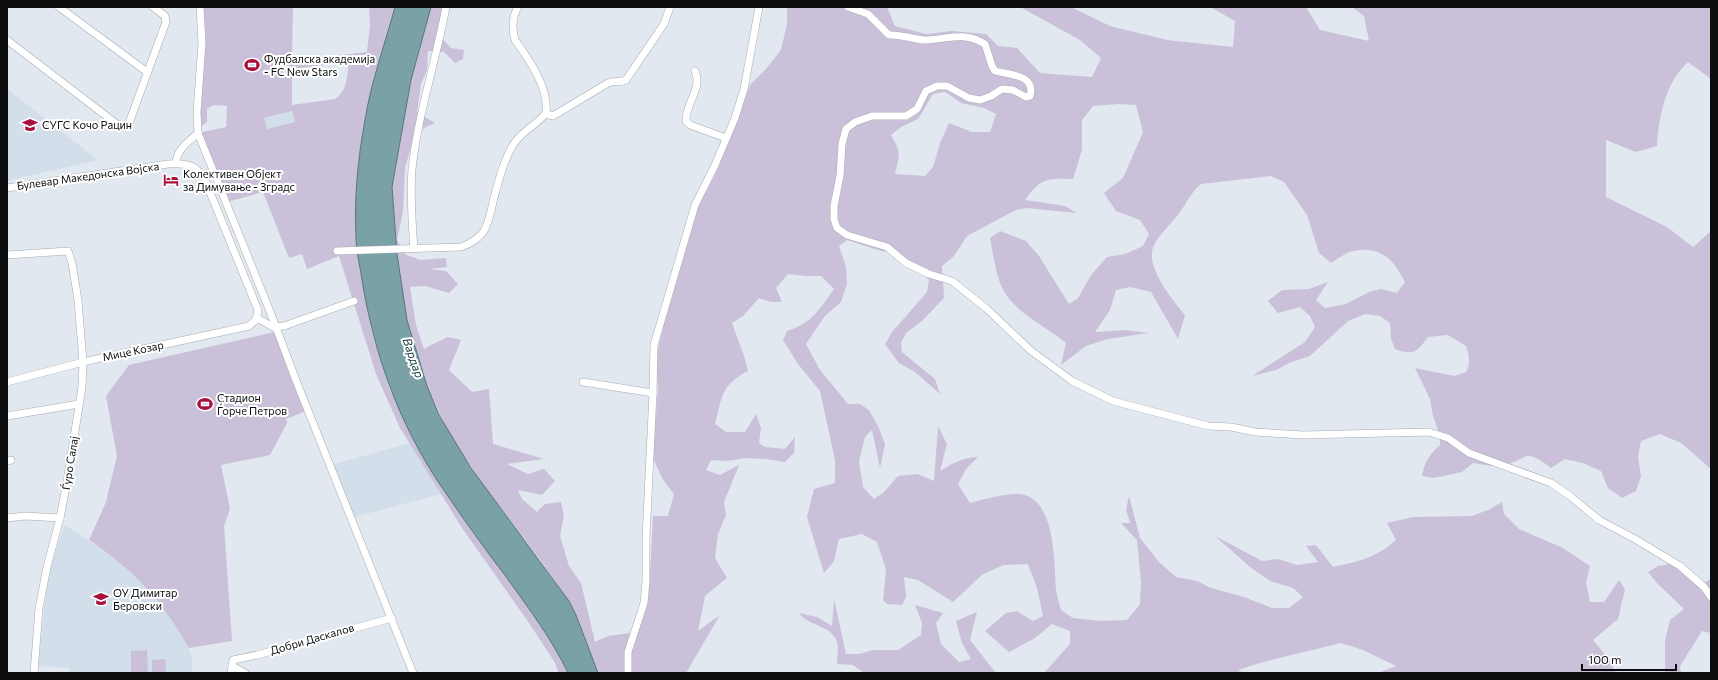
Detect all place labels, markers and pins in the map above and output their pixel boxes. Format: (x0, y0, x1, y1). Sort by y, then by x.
place label: Фудбалска академија - FC New Stars (264, 52, 375, 78)
sports icon: Фудбалска академија - FC New Stars (243, 56, 261, 74)
school or university icon: СУГС Кочо Рацин (21, 116, 39, 134)
place label: СУГС Кочо Рацин (42, 118, 132, 131)
place label: Колективен Објект за Димување - Зградс (183, 167, 295, 193)
hotel icon: Колективен Објект за Димување - Зградс (162, 171, 180, 189)
place label: Стадион Ѓорче Петров (217, 391, 287, 417)
sports icon: Стадион Ѓорче Петров (196, 395, 214, 413)
place label: ОУ Димитар Беровски (113, 586, 177, 612)
school or university icon: ОУ Димитар Беровски (92, 590, 110, 608)

